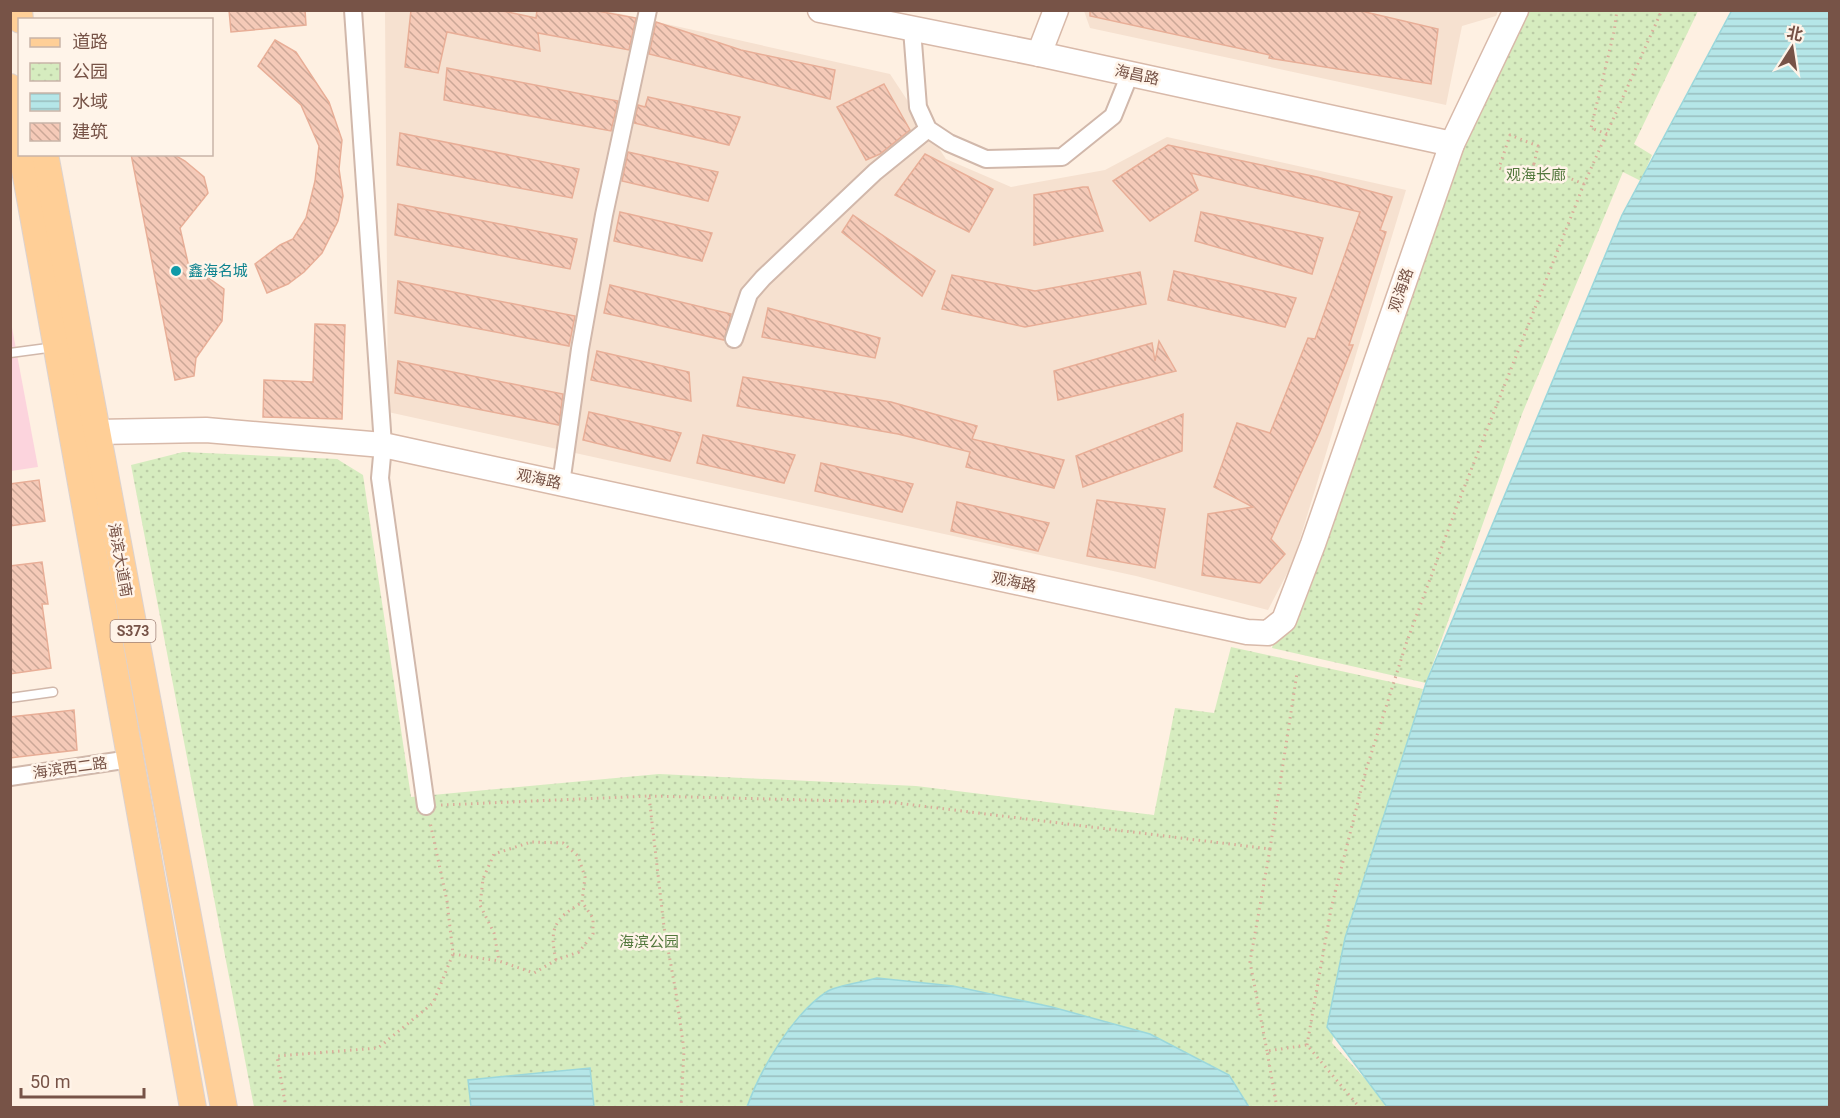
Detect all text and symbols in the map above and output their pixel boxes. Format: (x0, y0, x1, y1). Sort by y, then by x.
legend (18, 18, 213, 156)
north arrow (1762, 18, 1822, 78)
text: 北 (1785, 23, 1805, 45)
text: 道路 (72, 31, 108, 52)
text: 公园 (72, 61, 108, 82)
street label: 海昌路 (1113, 62, 1161, 88)
text: 水域 (72, 91, 108, 112)
text: 建筑 (72, 121, 108, 142)
park label: 观海长廊 (1506, 166, 1566, 184)
place label: 鑫海名城 (188, 262, 248, 280)
marker: 鑫海名城 (169, 264, 183, 278)
street label: 观海路 (1385, 266, 1417, 314)
street label: 观海路 (515, 466, 563, 492)
street label: 海滨大道南 (105, 521, 135, 599)
street label: 观海路 (990, 569, 1038, 595)
road number: S373 (110, 620, 156, 642)
street label: 海滨西二路 (32, 754, 108, 782)
park label: 海滨公园 (619, 933, 679, 951)
scale bar (21, 1061, 144, 1099)
text: 50 m (30, 1071, 70, 1092)

